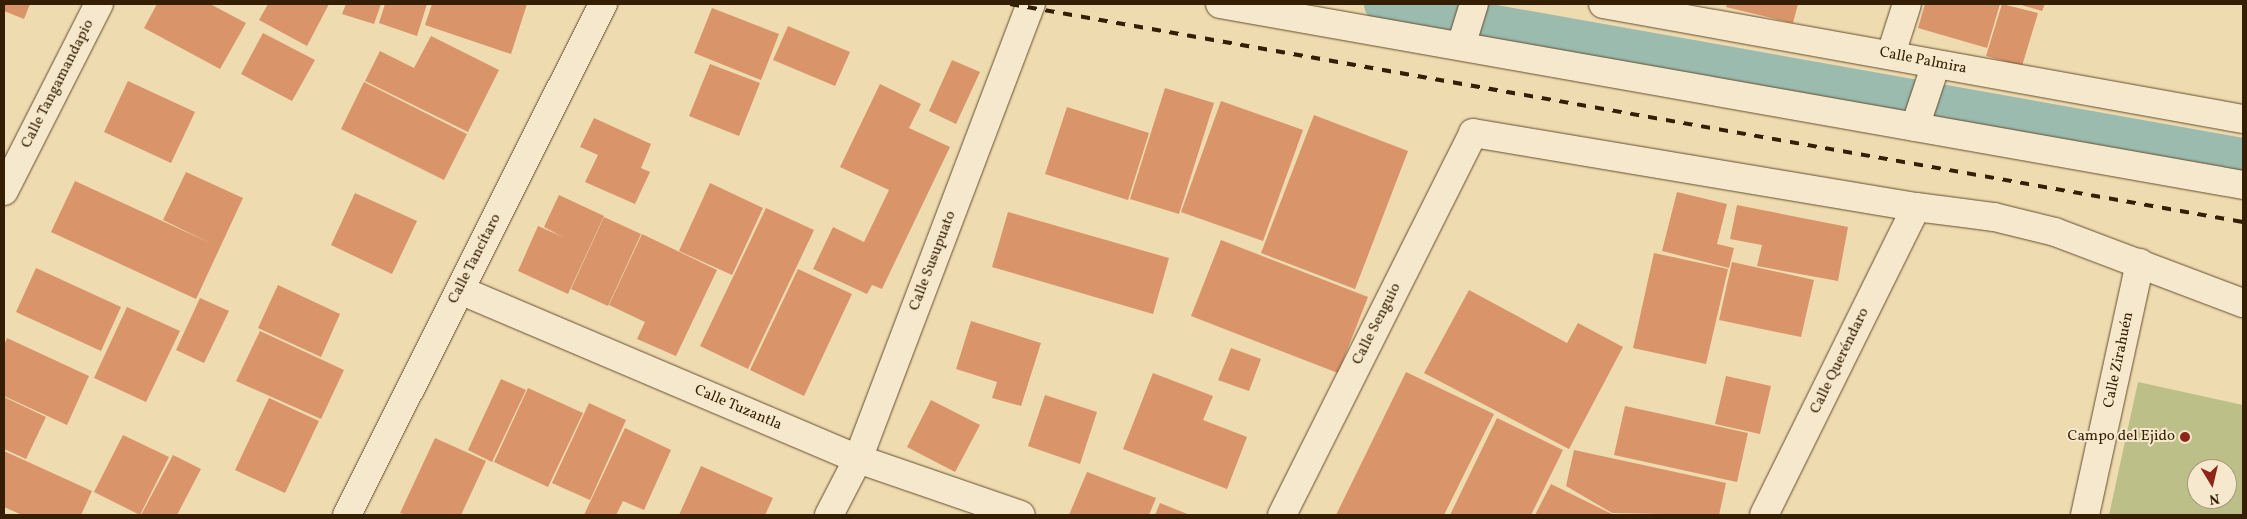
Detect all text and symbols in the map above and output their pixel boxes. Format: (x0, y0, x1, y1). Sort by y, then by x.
street label: Calle Tangamandapio (18, 16, 98, 152)
street label: Calle Palmira (1878, 44, 1968, 78)
street label: Calle Susupuato (906, 209, 960, 313)
street label: Calle Tancítaro (445, 211, 505, 307)
street label: Calle Senguio (1349, 280, 1405, 368)
street label: Calle Queréndaro (1807, 305, 1873, 417)
street label: Calle Zirahuén (2100, 310, 2138, 410)
street label: Calle Tuzantla (691, 381, 785, 435)
place label: Campo del Ejido (2068, 428, 2175, 446)
marker: Campo del Ejido (2179, 431, 2191, 443)
north arrow (2187, 459, 2237, 509)
text: N (2208, 488, 2221, 508)

